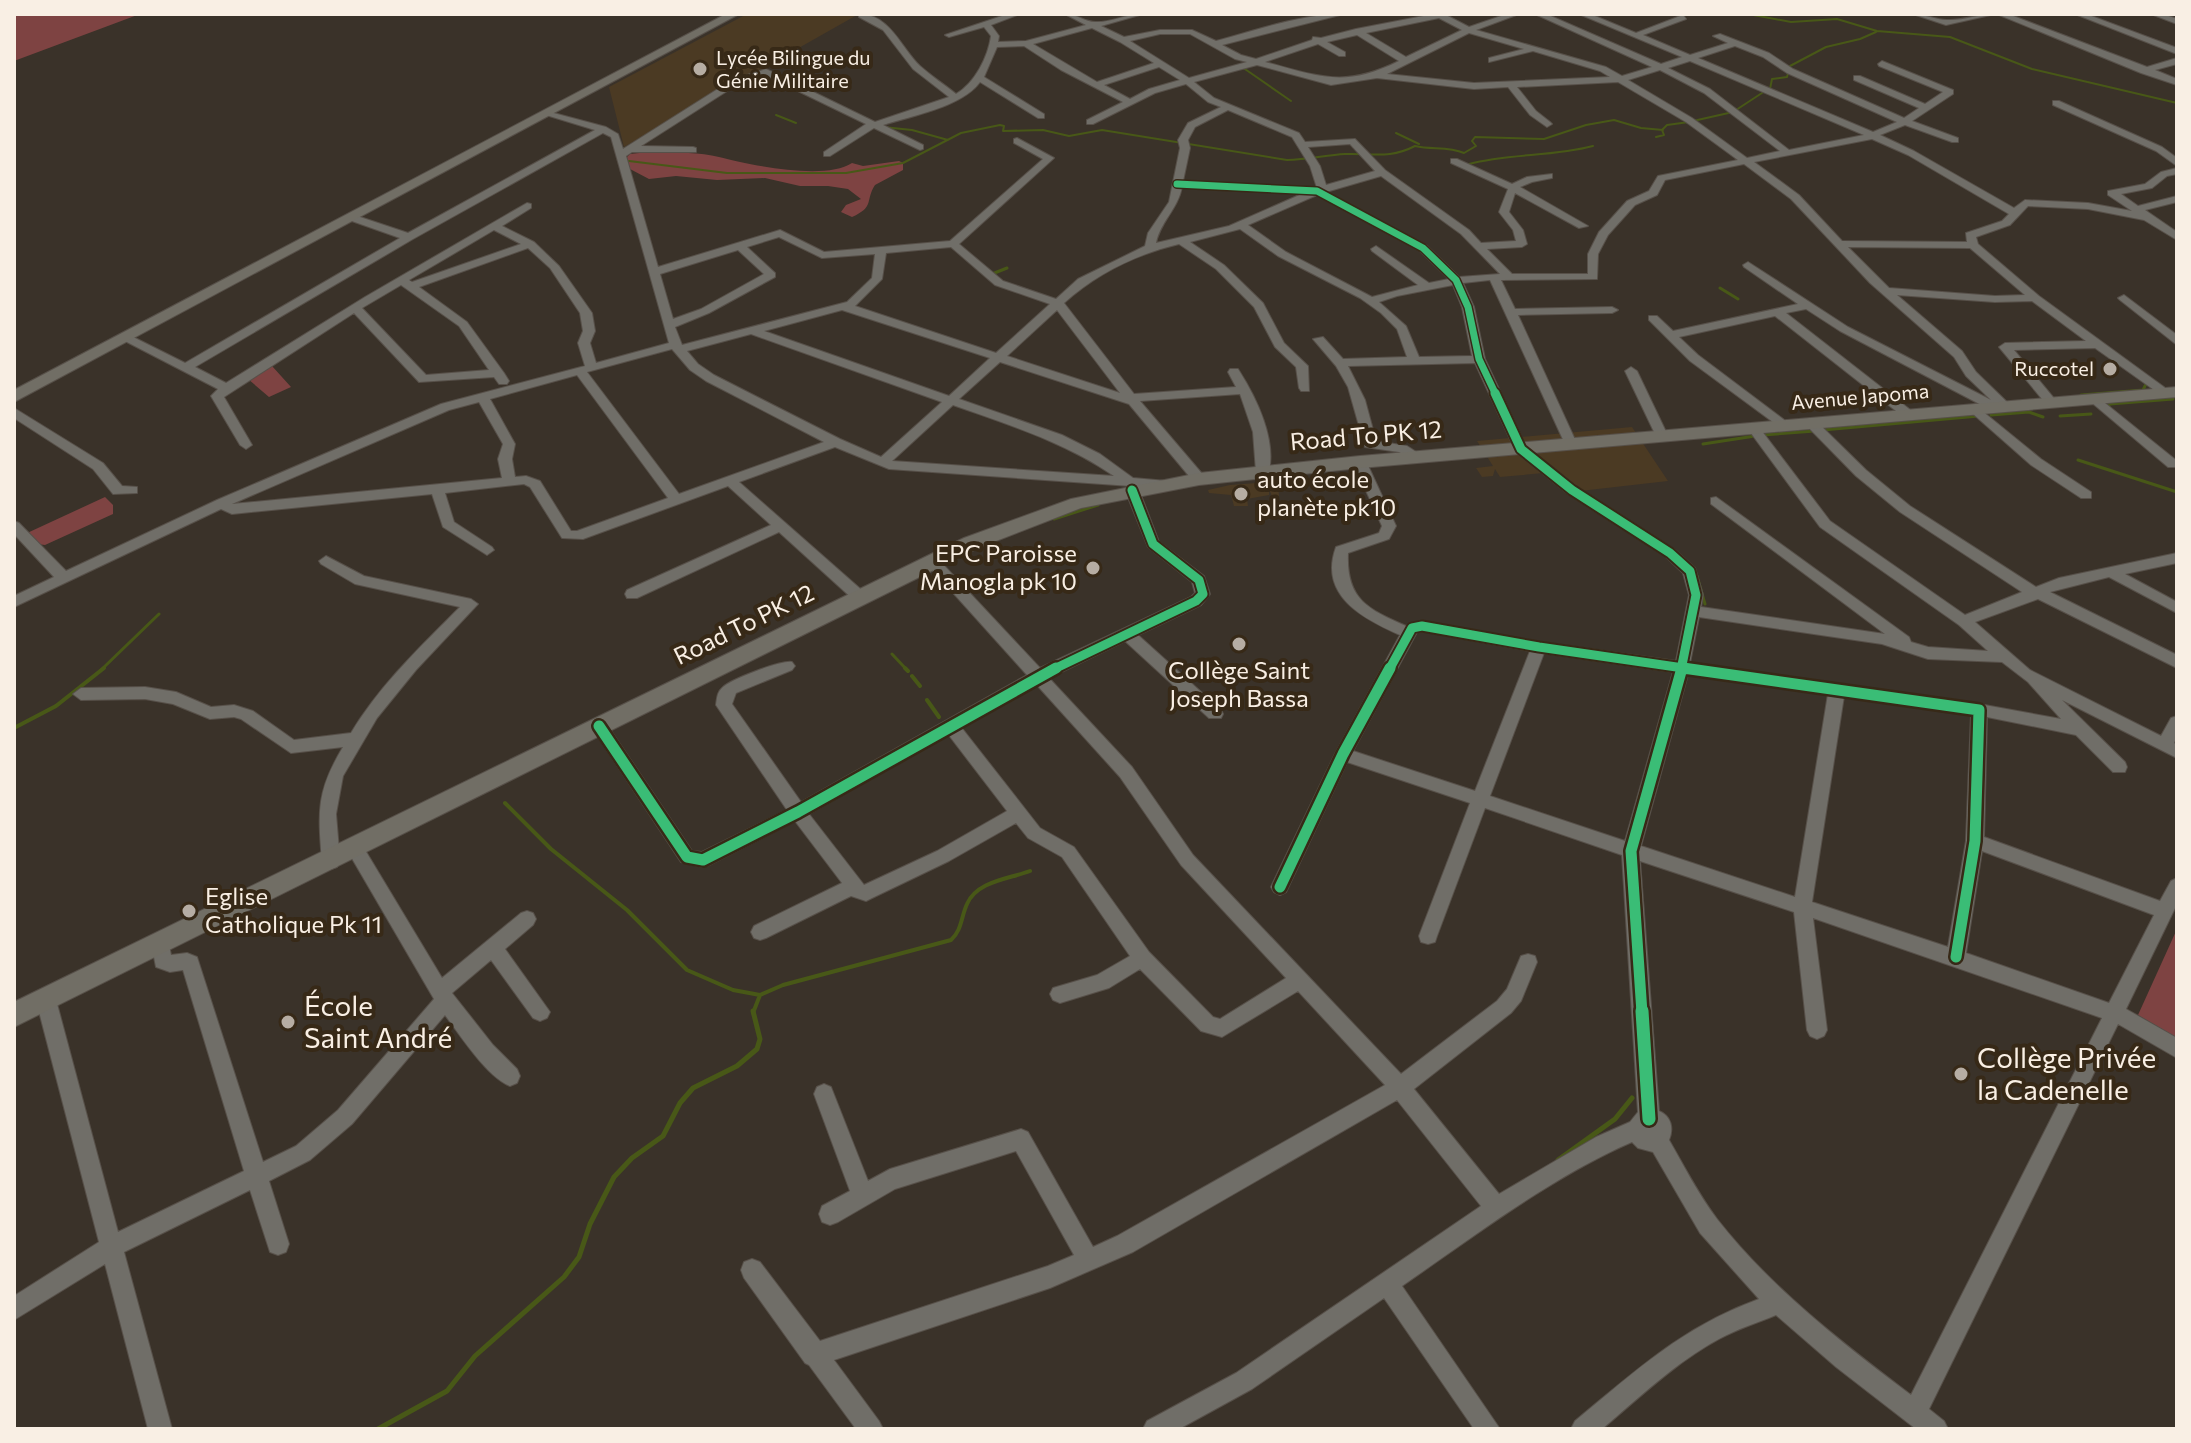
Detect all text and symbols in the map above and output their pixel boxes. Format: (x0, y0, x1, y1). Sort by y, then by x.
place label: Lycée Bilingue du Génie Militaire (716, 45, 871, 92)
marker: Lycée Bilingue du Génie Militaire (691, 60, 709, 78)
place label: Ruccotel (2014, 356, 2094, 380)
marker: Ruccotel (2101, 360, 2119, 378)
street label: Avenue Japoma (1790, 378, 1930, 414)
street label: Road To PK 12 (1289, 413, 1443, 456)
place label: auto école planète pk10 (1257, 464, 1396, 521)
marker: auto école planète pk10 (1232, 485, 1250, 503)
place label: EPC Paroisse Manogla pk 10 (920, 538, 1077, 595)
marker: EPC Paroisse Manogla pk 10 (1084, 559, 1102, 577)
street label: Road To PK 12 (668, 577, 818, 670)
marker: Collège Saint Joseph Bassa (1230, 635, 1248, 653)
place label: Collège Saint Joseph Bassa (1168, 655, 1310, 712)
place label: Eglise Catholique Pk 11 (205, 881, 382, 938)
marker: Eglise Catholique Pk 11 (180, 902, 198, 920)
place label: École Saint André (304, 988, 452, 1054)
marker: École Saint André (279, 1013, 297, 1031)
place label: Collège Privée la Cadenelle (1977, 1040, 2156, 1106)
marker: Collège Privée la Cadenelle (1952, 1065, 1970, 1083)

